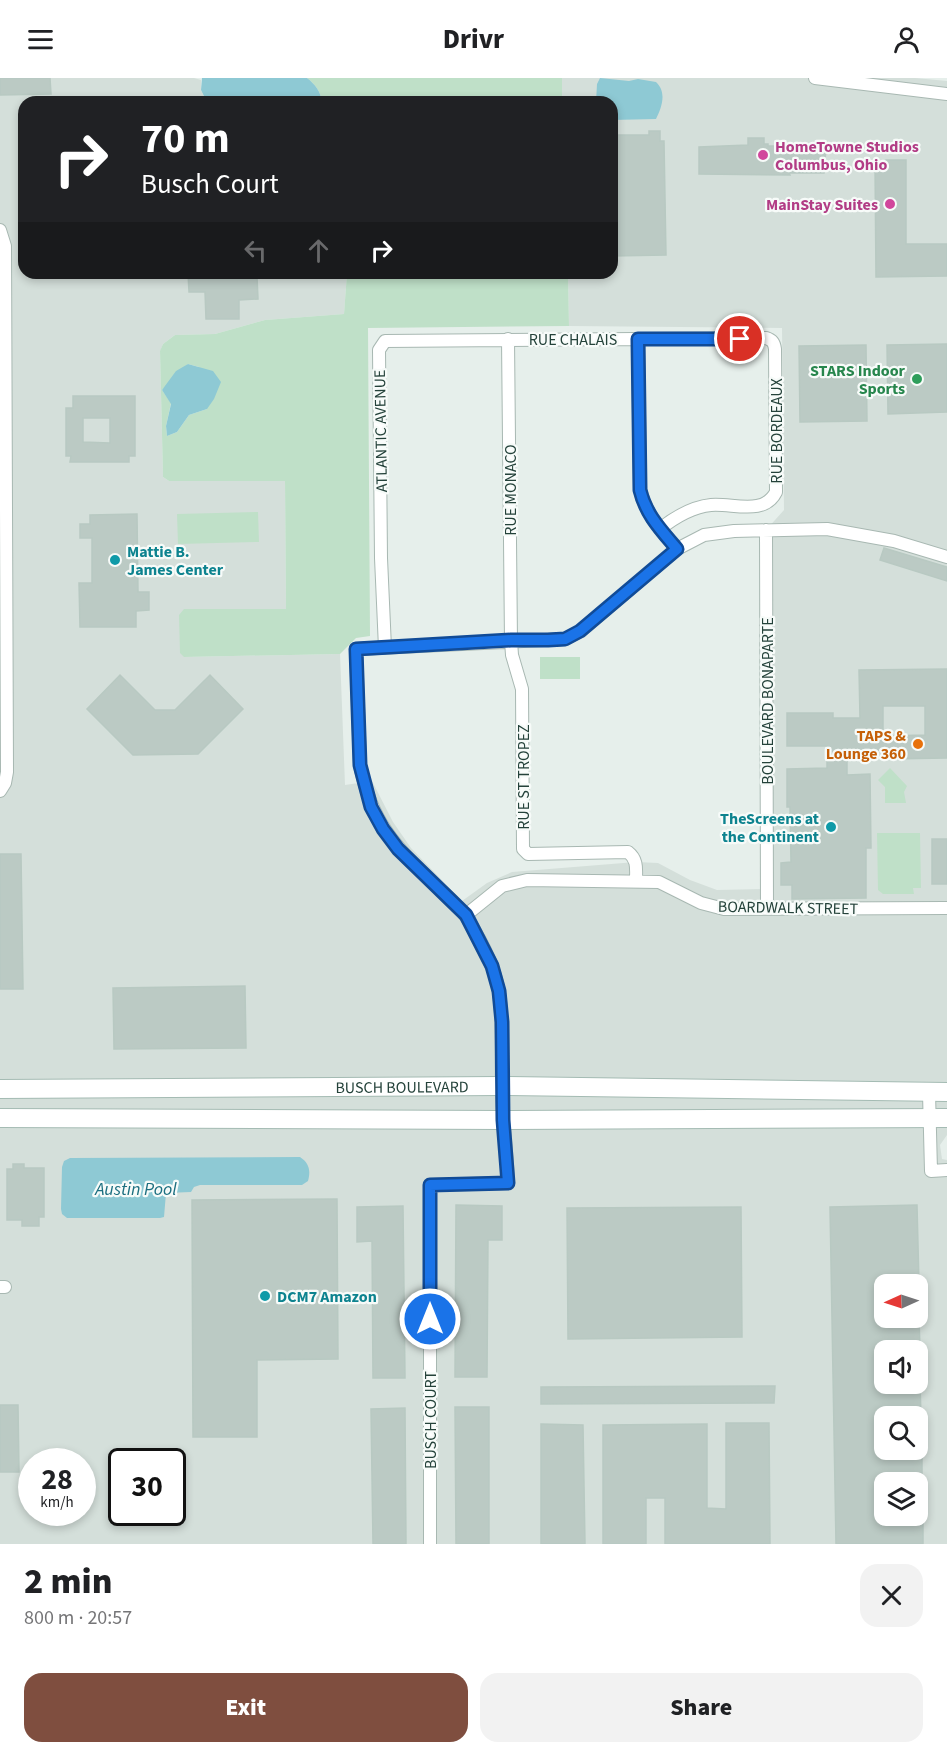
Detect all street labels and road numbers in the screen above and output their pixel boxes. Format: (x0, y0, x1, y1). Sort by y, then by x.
street label: RUE CHALAIS (529, 329, 617, 351)
street label: ATLANTIC AVENUE (369, 369, 393, 492)
street label: RUE BORDEAUX (766, 378, 788, 484)
street label: RUE MONACO (500, 444, 522, 536)
street label: BOULEVARD BONAPARTE (757, 617, 779, 785)
street label: RUE ST TROPEZ (513, 724, 535, 830)
street label: BOARDWALK STREET (718, 896, 859, 920)
street label: BUSCH BOULEVARD (335, 1076, 469, 1099)
street label: BUSCH COURT (420, 1371, 442, 1469)

